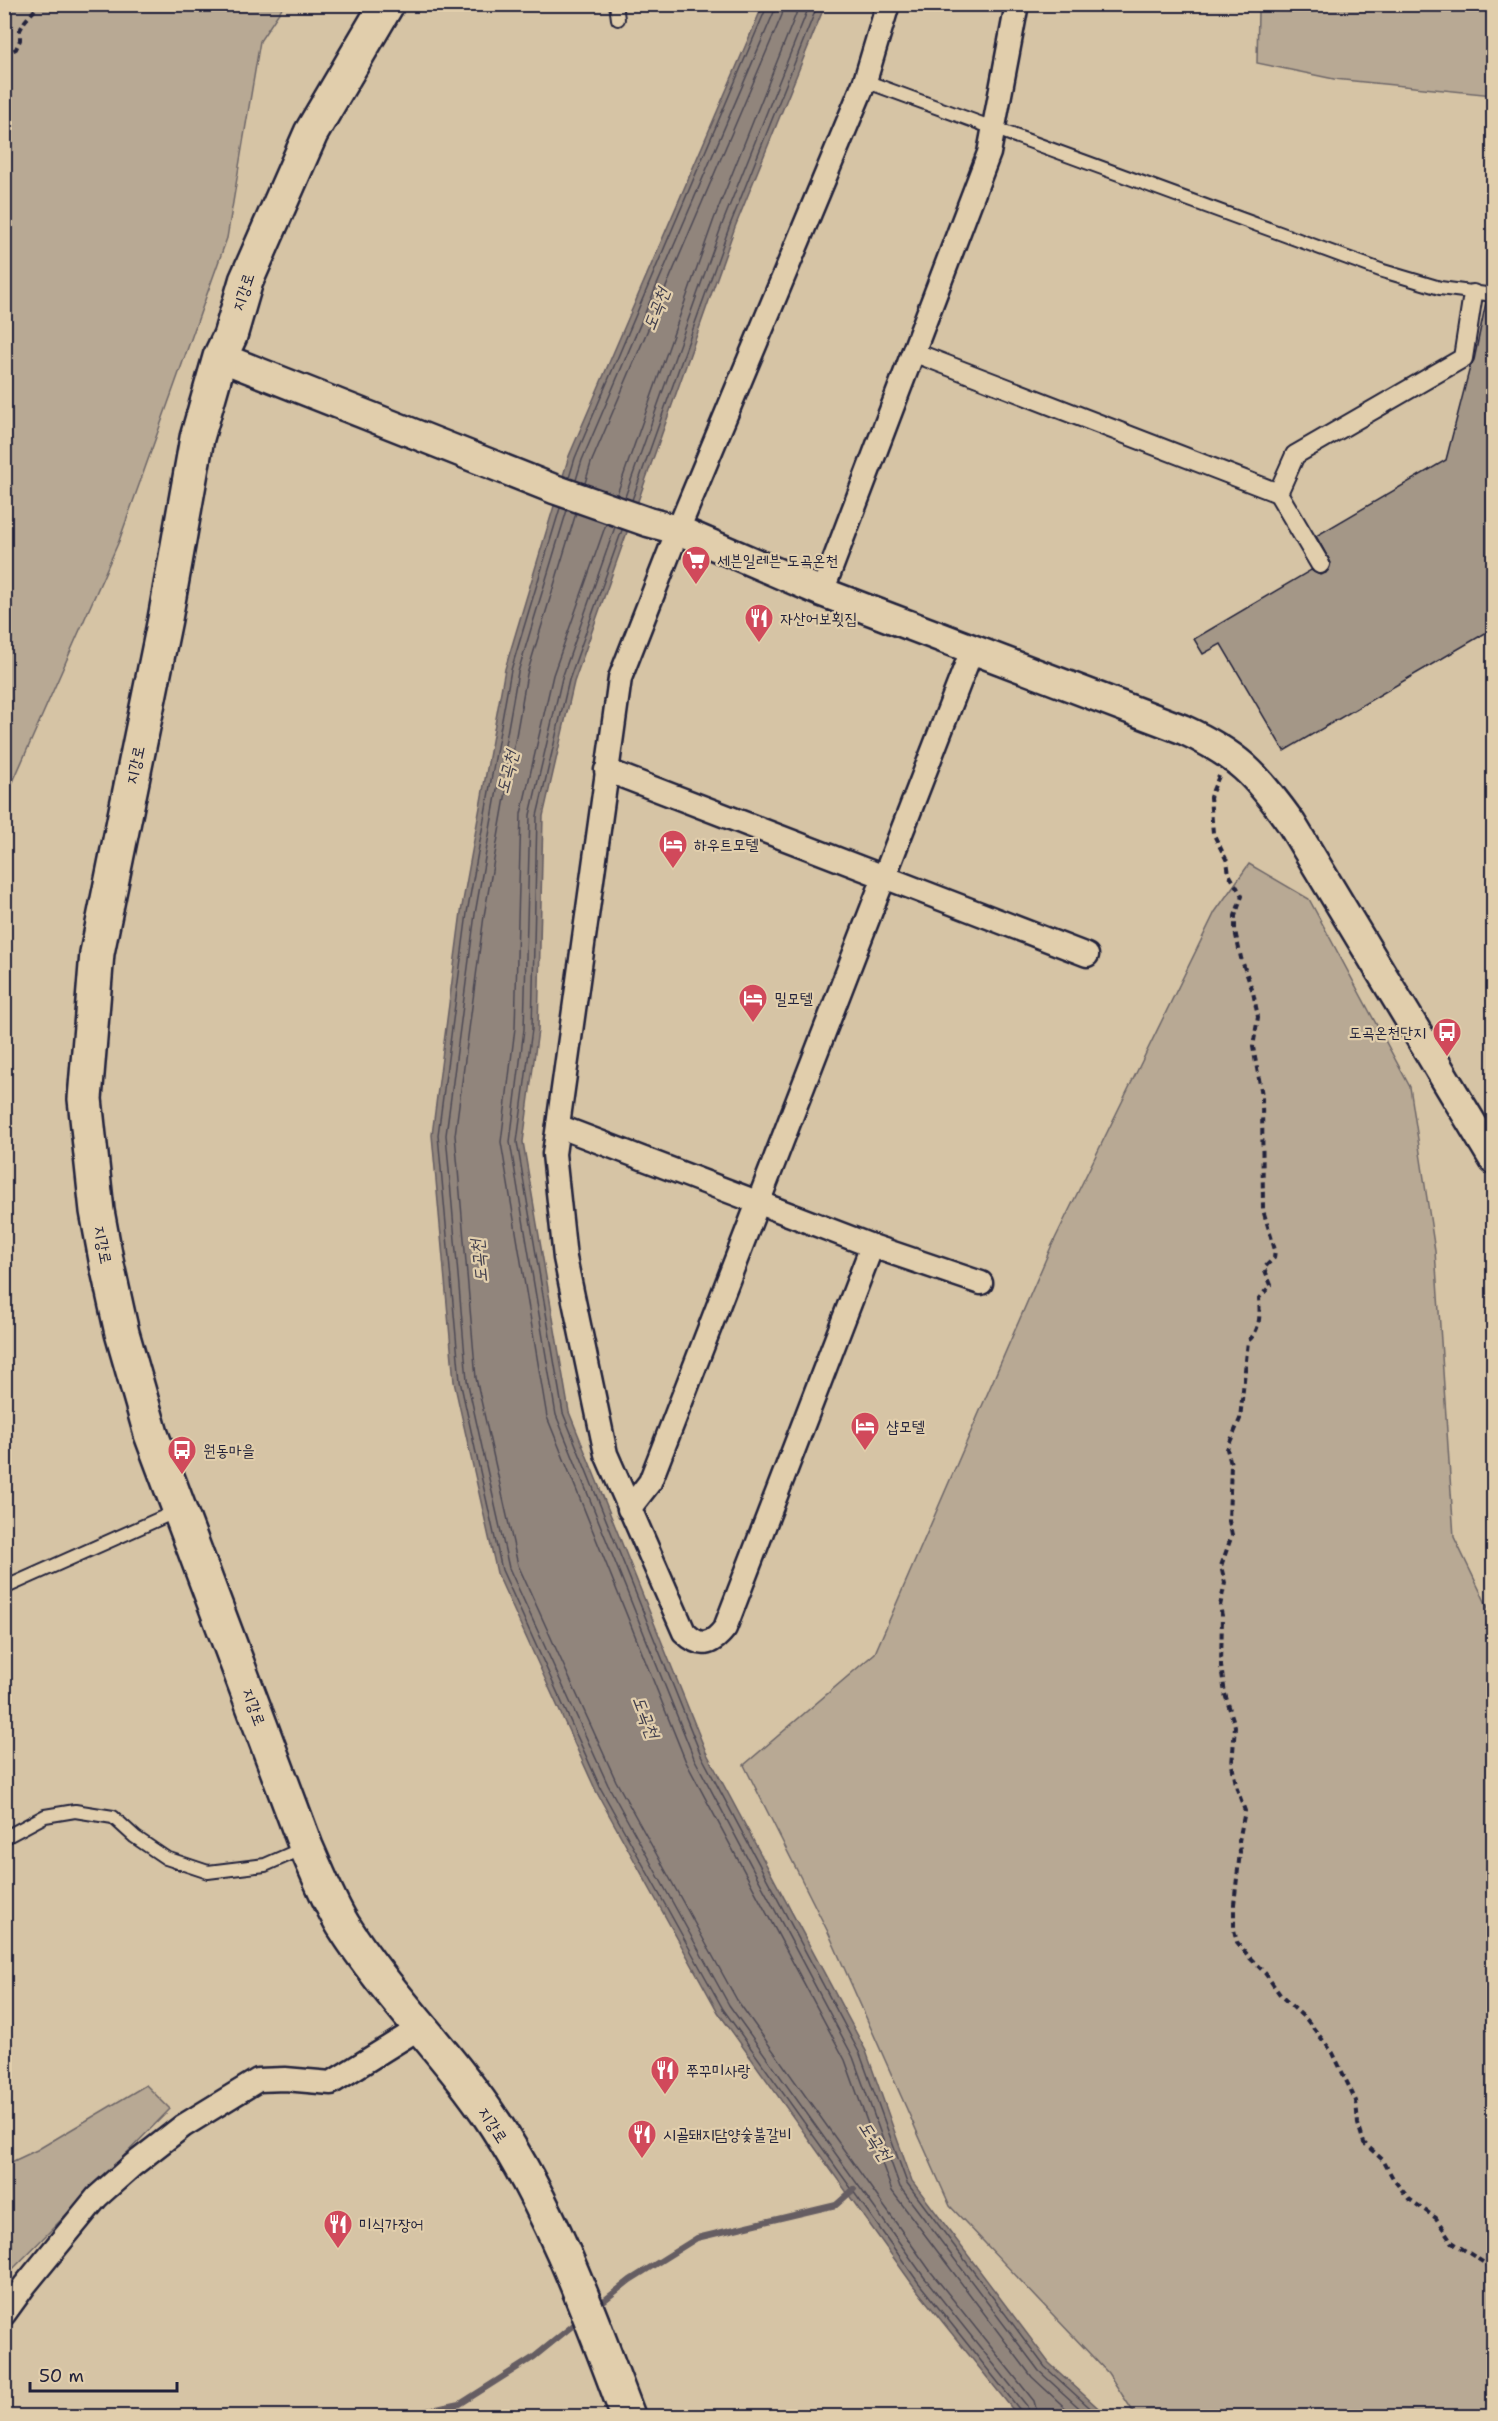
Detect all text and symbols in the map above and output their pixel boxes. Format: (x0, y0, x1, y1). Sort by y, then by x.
street label: 지강로 (227, 270, 259, 314)
water label: 도곡천 (637, 283, 676, 334)
supermarket icon: 세븐일레븐 도곡온천 (680, 544, 712, 586)
place label: 세븐일레븐 도곡온천 (717, 550, 838, 571)
restaurant icon: 자산어보횟집 (743, 602, 775, 644)
place label: 자산어보횟집 (780, 608, 857, 629)
street label: 지강로 (121, 744, 149, 786)
water label: 도곡천 (490, 747, 524, 796)
hotel icon: 하우트모텔 (657, 828, 689, 870)
place label: 하우트모텔 (694, 834, 759, 855)
hotel icon: 밀모텔 (737, 982, 769, 1024)
place label: 밀모텔 (774, 988, 813, 1009)
bus stop icon: 도곡온천단지 (1431, 1016, 1463, 1058)
place label: 도곡온천단지 (1349, 1022, 1426, 1043)
street label: 지강로 (89, 1224, 117, 1266)
water label: 도곡천 (465, 1237, 493, 1284)
hotel icon: 샵모텔 (849, 1410, 881, 1452)
place label: 샵모텔 (886, 1416, 925, 1437)
bus stop icon: 원동마을 (166, 1434, 198, 1476)
place label: 원동마을 (203, 1440, 255, 1461)
street label: 지강로 (238, 1685, 270, 1729)
water label: 도곡천 (627, 1692, 666, 1743)
restaurant icon: 쭈꾸미사랑 (649, 2054, 681, 2096)
place label: 쭈꾸미사랑 (686, 2060, 751, 2081)
street label: 지강로 (474, 2103, 512, 2147)
water label: 도곡천 (853, 2116, 898, 2167)
restaurant icon: 시골돼지담양숯불갈비 (626, 2118, 658, 2160)
place label: 시골돼지담양숯불갈비 (663, 2124, 792, 2145)
restaurant icon: 미식가장어 (322, 2208, 354, 2250)
place label: 미식가장어 (359, 2214, 423, 2235)
scale bar (30, 2355, 177, 2393)
text: 50 m (39, 2364, 84, 2388)

